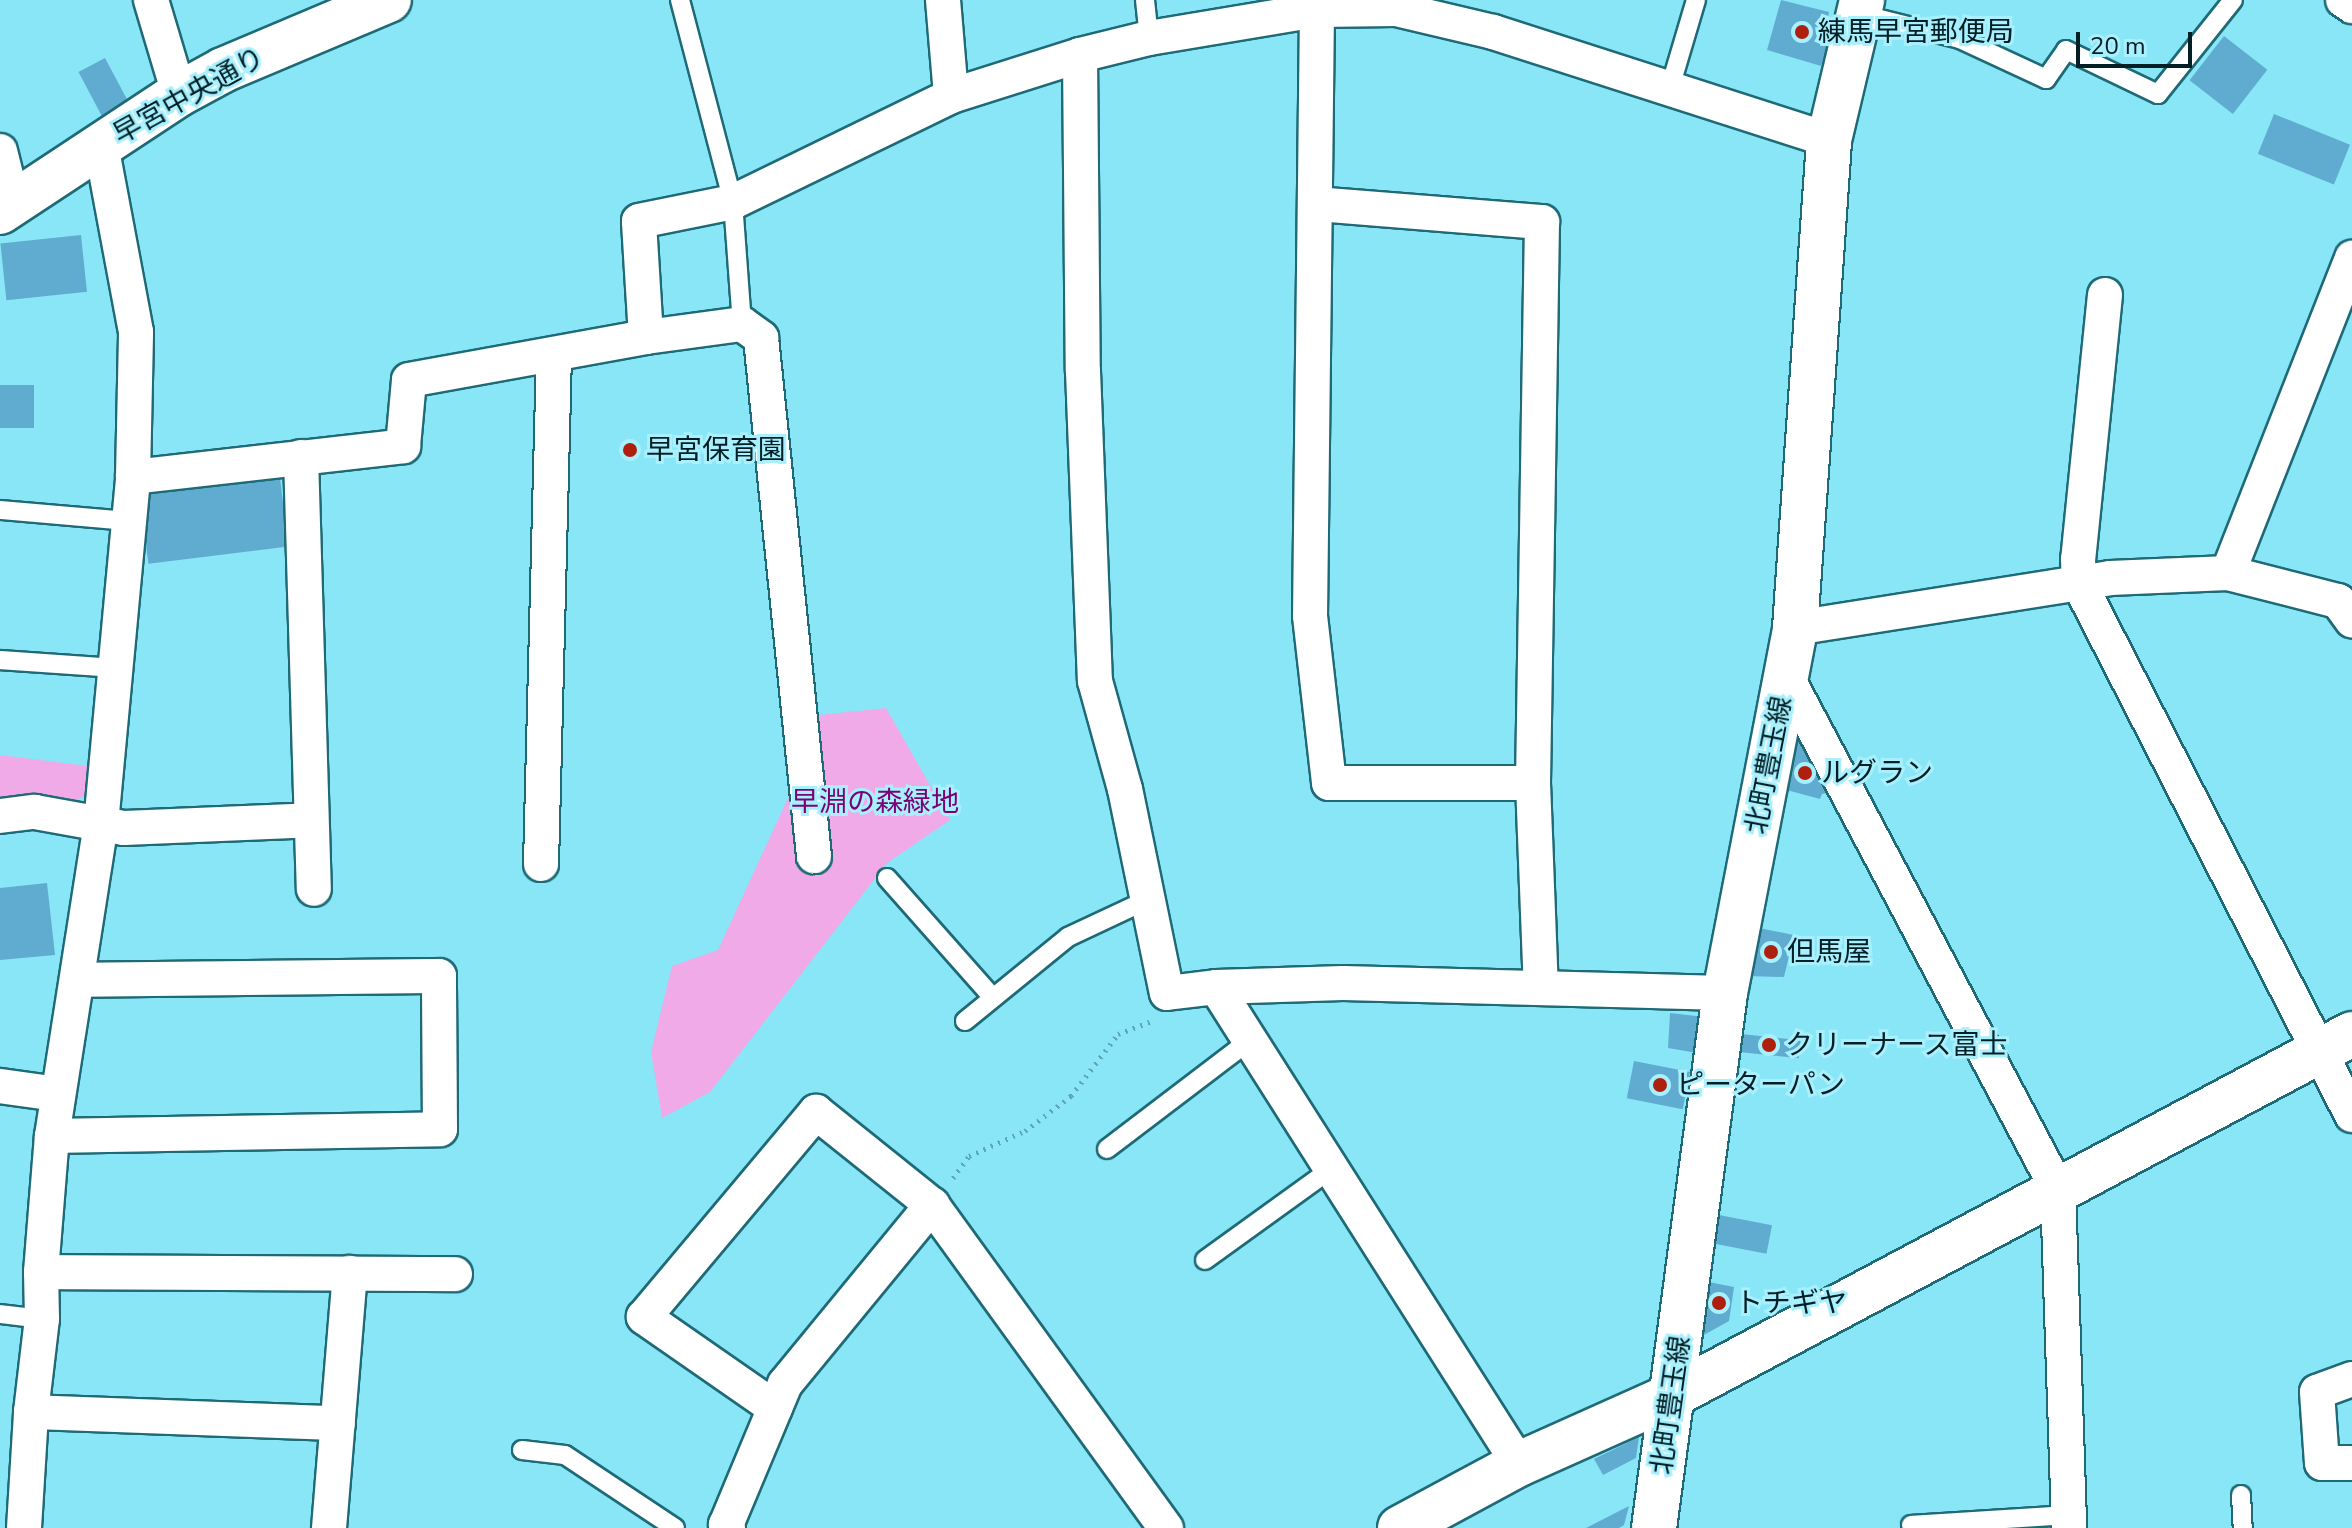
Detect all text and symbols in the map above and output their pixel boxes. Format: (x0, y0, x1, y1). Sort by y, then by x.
place label: 練馬早宮郵便局 (1818, 15, 2014, 49)
scale bar (2080, 16, 2196, 66)
marker: 練馬早宮郵便局 (1793, 23, 1811, 41)
text: 20 m (2090, 30, 2146, 62)
street label: 早宮中央通り (107, 41, 271, 151)
place label: 早宮保育園 (646, 433, 786, 467)
marker: 早宮保育園 (621, 441, 639, 459)
street label: 北町豊玉線 (1739, 693, 1799, 837)
place label: ルグラン (1821, 756, 1933, 790)
marker: ルグラン (1796, 764, 1814, 782)
park label: 早淵の森緑地 (791, 785, 959, 819)
place label: 但馬屋 (1787, 935, 1871, 969)
marker: 但馬屋 (1762, 943, 1780, 961)
place label: クリーナース富士 (1785, 1028, 2009, 1062)
marker: クリーナース富士 (1760, 1036, 1778, 1054)
place label: ピーターパン (1676, 1068, 1844, 1102)
marker: ピーターパン (1651, 1076, 1669, 1094)
place label: トチギヤ (1735, 1286, 1847, 1320)
marker: トチギヤ (1710, 1294, 1728, 1312)
street label: 北町豊玉線 (1645, 1333, 1697, 1477)

